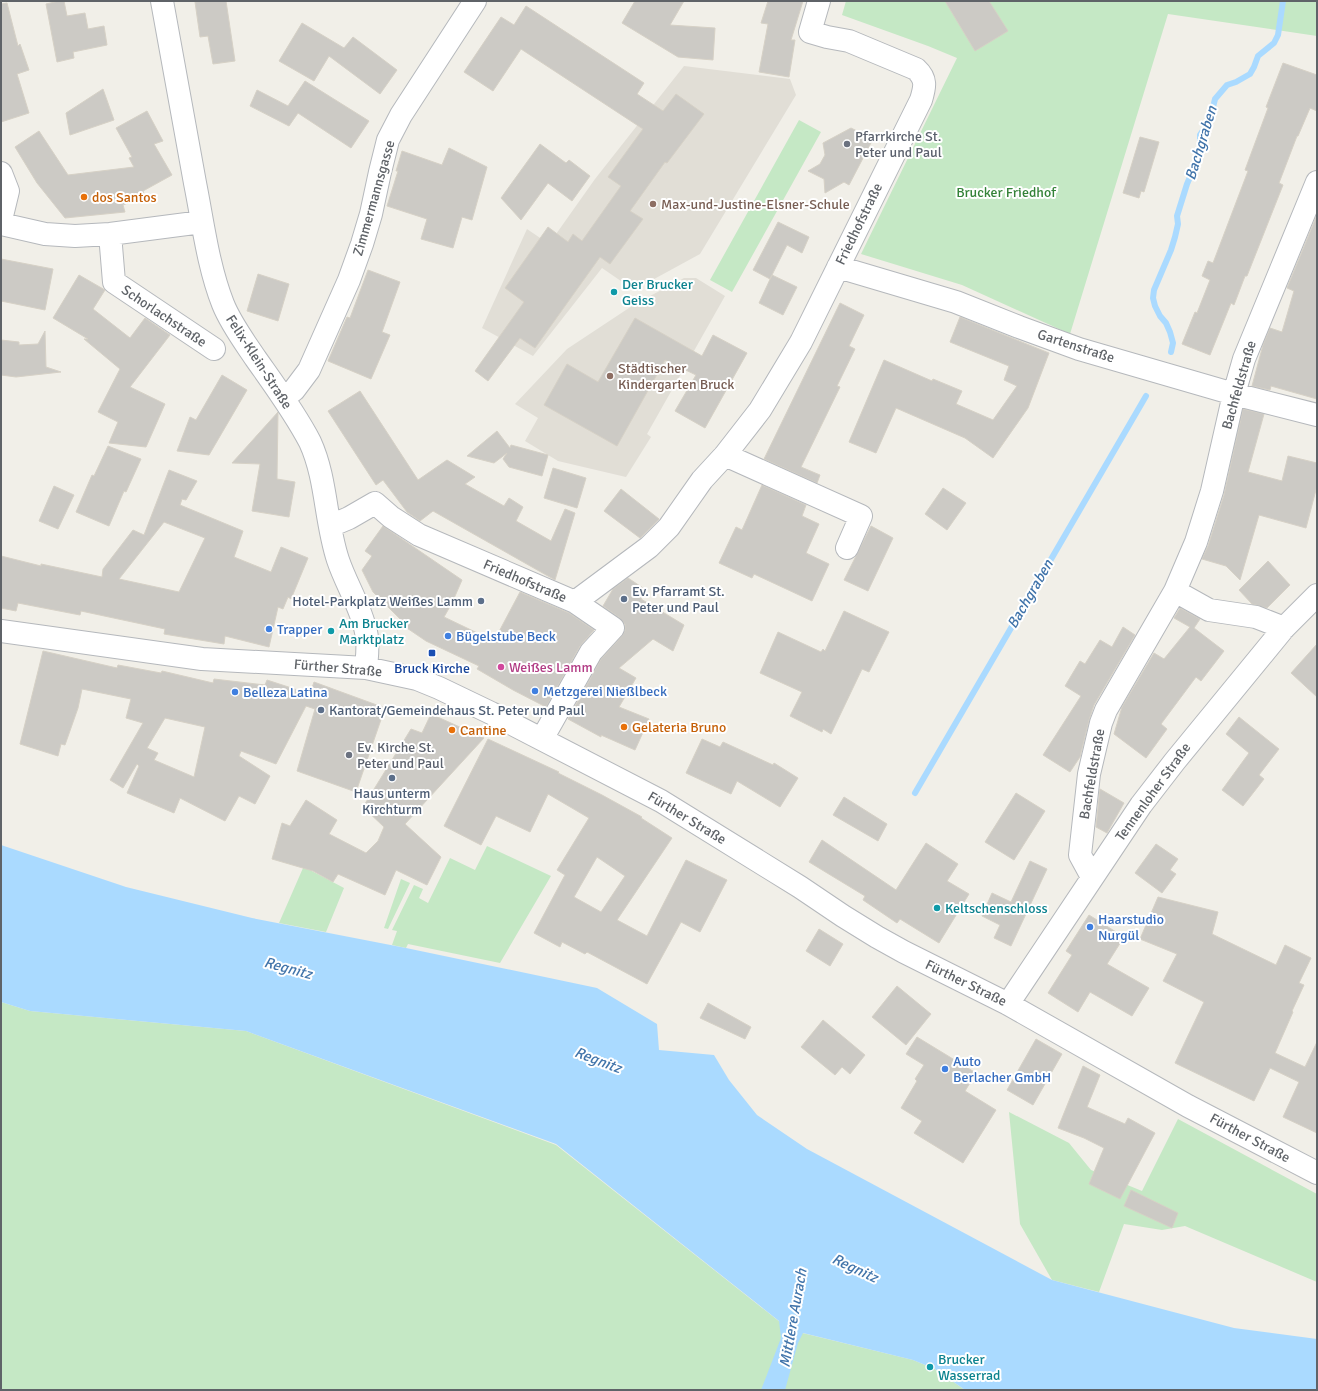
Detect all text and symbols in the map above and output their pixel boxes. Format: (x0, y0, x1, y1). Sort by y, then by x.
water label: Bachgraben (1181, 103, 1221, 182)
place label: Pfarrkirche St. Peter und Paul (855, 128, 942, 161)
street label: Zimmermannsgasse (349, 138, 399, 258)
marker: Pfarrkirche St. Peter und Paul (842, 139, 852, 149)
street label: Friedhofstraße (832, 180, 886, 268)
park label: Brucker Friedhof (956, 184, 1057, 201)
place label: dos Santos (92, 189, 157, 206)
marker: dos Santos (79, 192, 89, 202)
place label: Max-und-Justine-Elsner-Schule (661, 196, 850, 213)
marker: Max-und-Justine-Elsner-Schule (648, 199, 658, 209)
place label: Der Brucker Geiss (622, 276, 694, 309)
street label: Schorlachstraße (118, 281, 210, 351)
marker: Der Brucker Geiss (609, 287, 619, 297)
street label: Felix-Klein-Straße (222, 312, 296, 412)
street label: Gartenstraße (1035, 326, 1117, 366)
street label: Bachfeldstraße (1218, 339, 1260, 431)
place label: Städtischer Kindergarten Bruck (618, 360, 734, 393)
marker: Städtischer Kindergarten Bruck (605, 371, 615, 381)
street label: Friedhofstraße (481, 556, 569, 606)
water label: Bachgraben (1003, 556, 1057, 632)
place label: Ev. Pfarramt St. Peter und Paul (632, 583, 725, 616)
place label: Hotel-Parkplatz Weißes Lamm (292, 593, 473, 610)
marker: Ev. Pfarramt St. Peter und Paul (619, 594, 629, 604)
marker: Hotel-Parkplatz Weißes Lamm (476, 596, 486, 606)
place label: Am Brucker Marktplatz (339, 615, 409, 648)
place label: Trapper (277, 621, 323, 638)
marker: Trapper (264, 624, 274, 634)
marker: Am Brucker Marktplatz (326, 626, 336, 636)
place label: Bügelstube Beck (456, 628, 556, 645)
marker: Bügelstube Beck (443, 631, 453, 641)
marker: Bruck Kirche (427, 648, 437, 658)
street label: Fürther Straße (293, 656, 383, 680)
place label: Weißes Lamm (509, 659, 593, 676)
place label: Bruck Kirche (394, 660, 470, 677)
marker: Weißes Lamm (496, 662, 506, 672)
place label: Metzgerei Nießlbeck (543, 683, 667, 700)
place label: Belleza Latina (243, 684, 328, 701)
marker: Metzgerei Nießlbeck (530, 686, 540, 696)
marker: Belleza Latina (230, 687, 240, 697)
place label: Kantorat/Gemeindehaus St. Peter und Paul (329, 702, 585, 719)
marker: Kantorat/Gemeindehaus St. Peter und Paul (316, 705, 326, 715)
place label: Gelateria Bruno (632, 719, 726, 736)
place label: Cantine (460, 722, 507, 739)
marker: Gelateria Bruno (619, 722, 629, 732)
marker: Cantine (447, 725, 457, 735)
street label: Bachfeldstraße (1076, 727, 1108, 821)
place label: Ev. Kirche St. Peter und Paul (357, 739, 444, 772)
street label: Tennenloher Straße (1112, 740, 1194, 844)
marker: Ev. Kirche St. Peter und Paul (344, 750, 354, 760)
marker: Haus unterm Kirchturm (387, 773, 397, 783)
place label: Haus unterm Kirchturm (354, 785, 430, 818)
street label: Fürther Straße (645, 788, 729, 848)
place label: Keltschenschloss (945, 900, 1048, 917)
marker: Keltschenschloss (932, 903, 942, 913)
place label: Haarstudio Nurgül (1098, 911, 1164, 944)
marker: Haarstudio Nurgül (1085, 922, 1095, 932)
water label: Regnitz (262, 953, 315, 983)
street label: Fürther Straße (923, 956, 1009, 1010)
water label: Regnitz (572, 1043, 625, 1078)
place label: Auto Berlacher GmbH (953, 1053, 1051, 1086)
marker: Auto Berlacher GmbH (940, 1064, 950, 1074)
street label: Fürther Straße (1207, 1110, 1293, 1166)
water label: Regnitz (829, 1250, 882, 1287)
water label: Mittlere Aurach (775, 1266, 811, 1369)
place label: Brucker Wasserrad (938, 1351, 1000, 1384)
marker: Brucker Wasserrad (925, 1362, 935, 1372)

